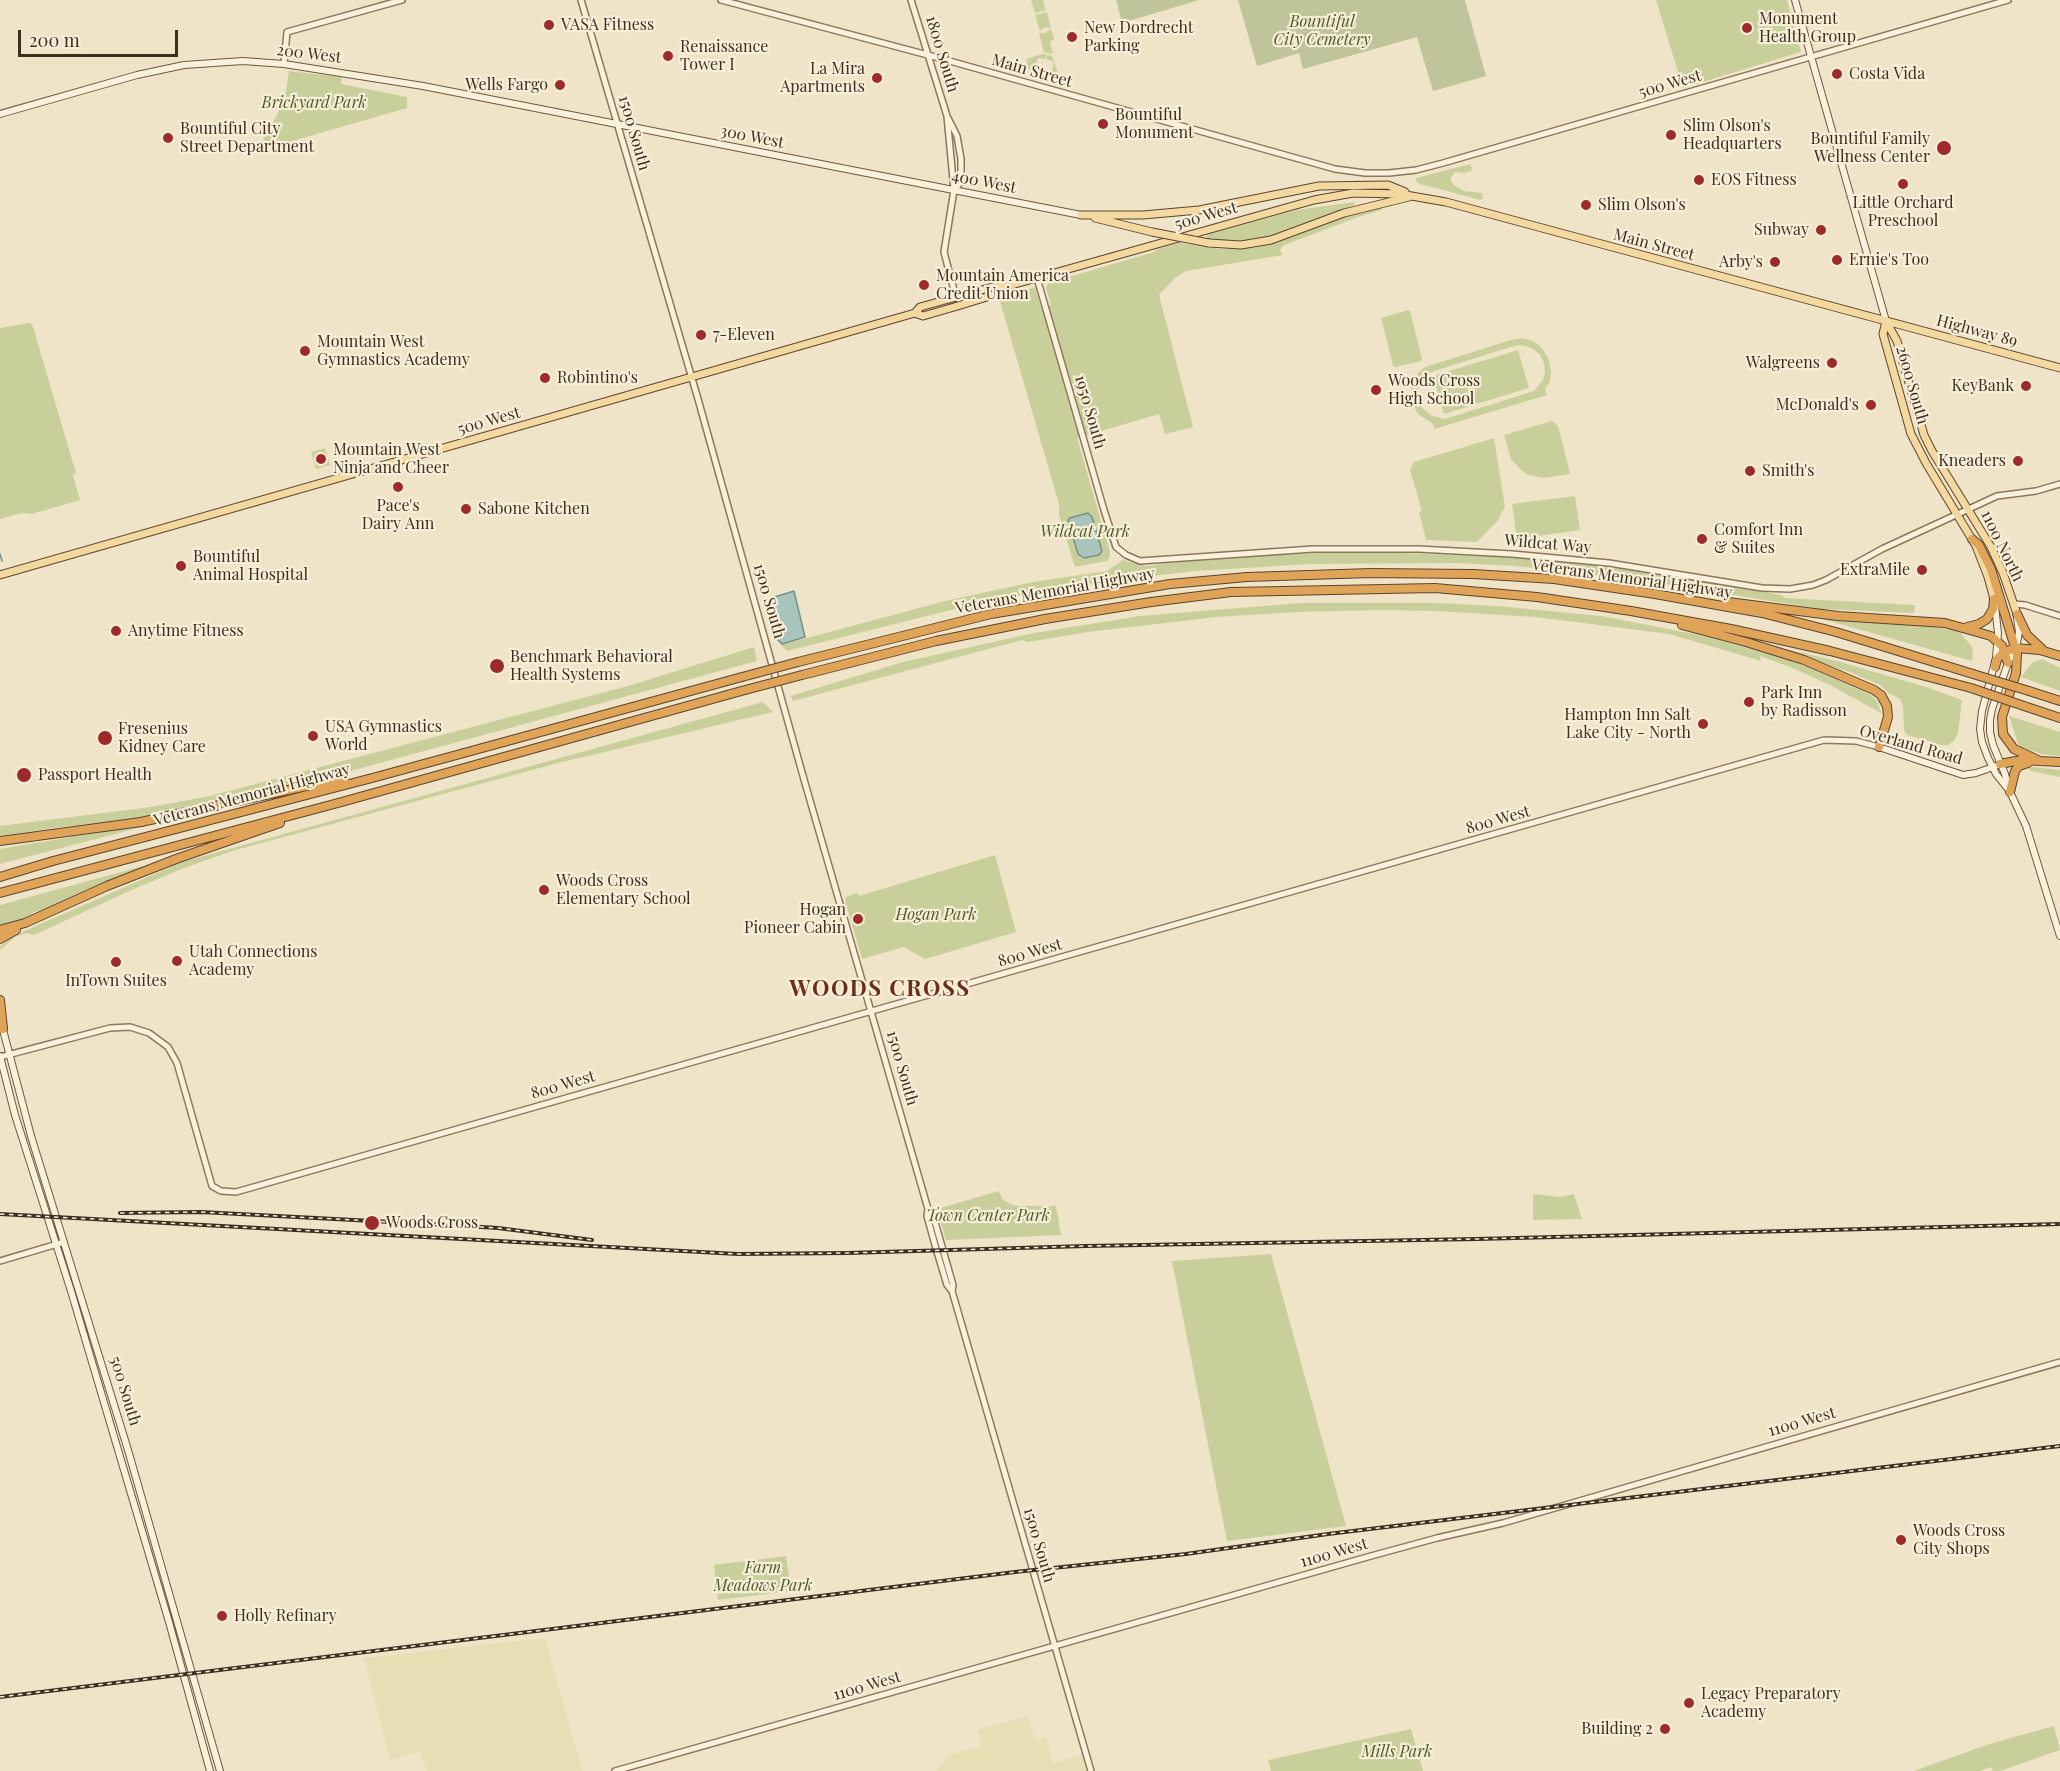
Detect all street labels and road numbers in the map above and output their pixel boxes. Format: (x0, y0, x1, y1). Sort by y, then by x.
street label: 1800 South (921, 13, 963, 95)
street label: 200 West (276, 41, 342, 67)
street label: Main Street (989, 50, 1075, 92)
street label: 500 West (1637, 66, 1703, 102)
street label: 1500 South (614, 93, 654, 173)
street label: 300 West (718, 121, 786, 153)
street label: 400 West (950, 166, 1018, 198)
street label: 500 West (1173, 198, 1239, 234)
street label: Main Street (1611, 225, 1697, 265)
street label: Highway 89 (1934, 311, 2020, 351)
street label: 2600 South (1892, 343, 1932, 427)
street label: 1950 South (1070, 373, 1110, 451)
street label: 500 West (456, 403, 522, 439)
street label: 1100 North (1976, 507, 2028, 585)
street label: Wildcat Way (1504, 531, 1592, 557)
street label: Veterans Memorial Highway (1530, 555, 1734, 603)
street label: 1500 South (749, 561, 789, 641)
street label: Veterans Memorial Highway (954, 564, 1156, 618)
street label: Overland Road (1857, 721, 1965, 769)
street label: Veterans Memorial Highway (152, 760, 352, 830)
street label: 800 West (1464, 802, 1532, 838)
street label: 800 West (996, 935, 1064, 971)
street label: 1500 South (882, 1028, 922, 1108)
street label: 800 West (529, 1067, 597, 1103)
street label: 500 South (105, 1354, 145, 1428)
street label: 1100 West (1766, 1403, 1838, 1441)
street label: 1500 South (1019, 1505, 1059, 1585)
street label: 1100 West (1298, 1534, 1370, 1572)
street label: 1100 West (831, 1667, 903, 1705)

